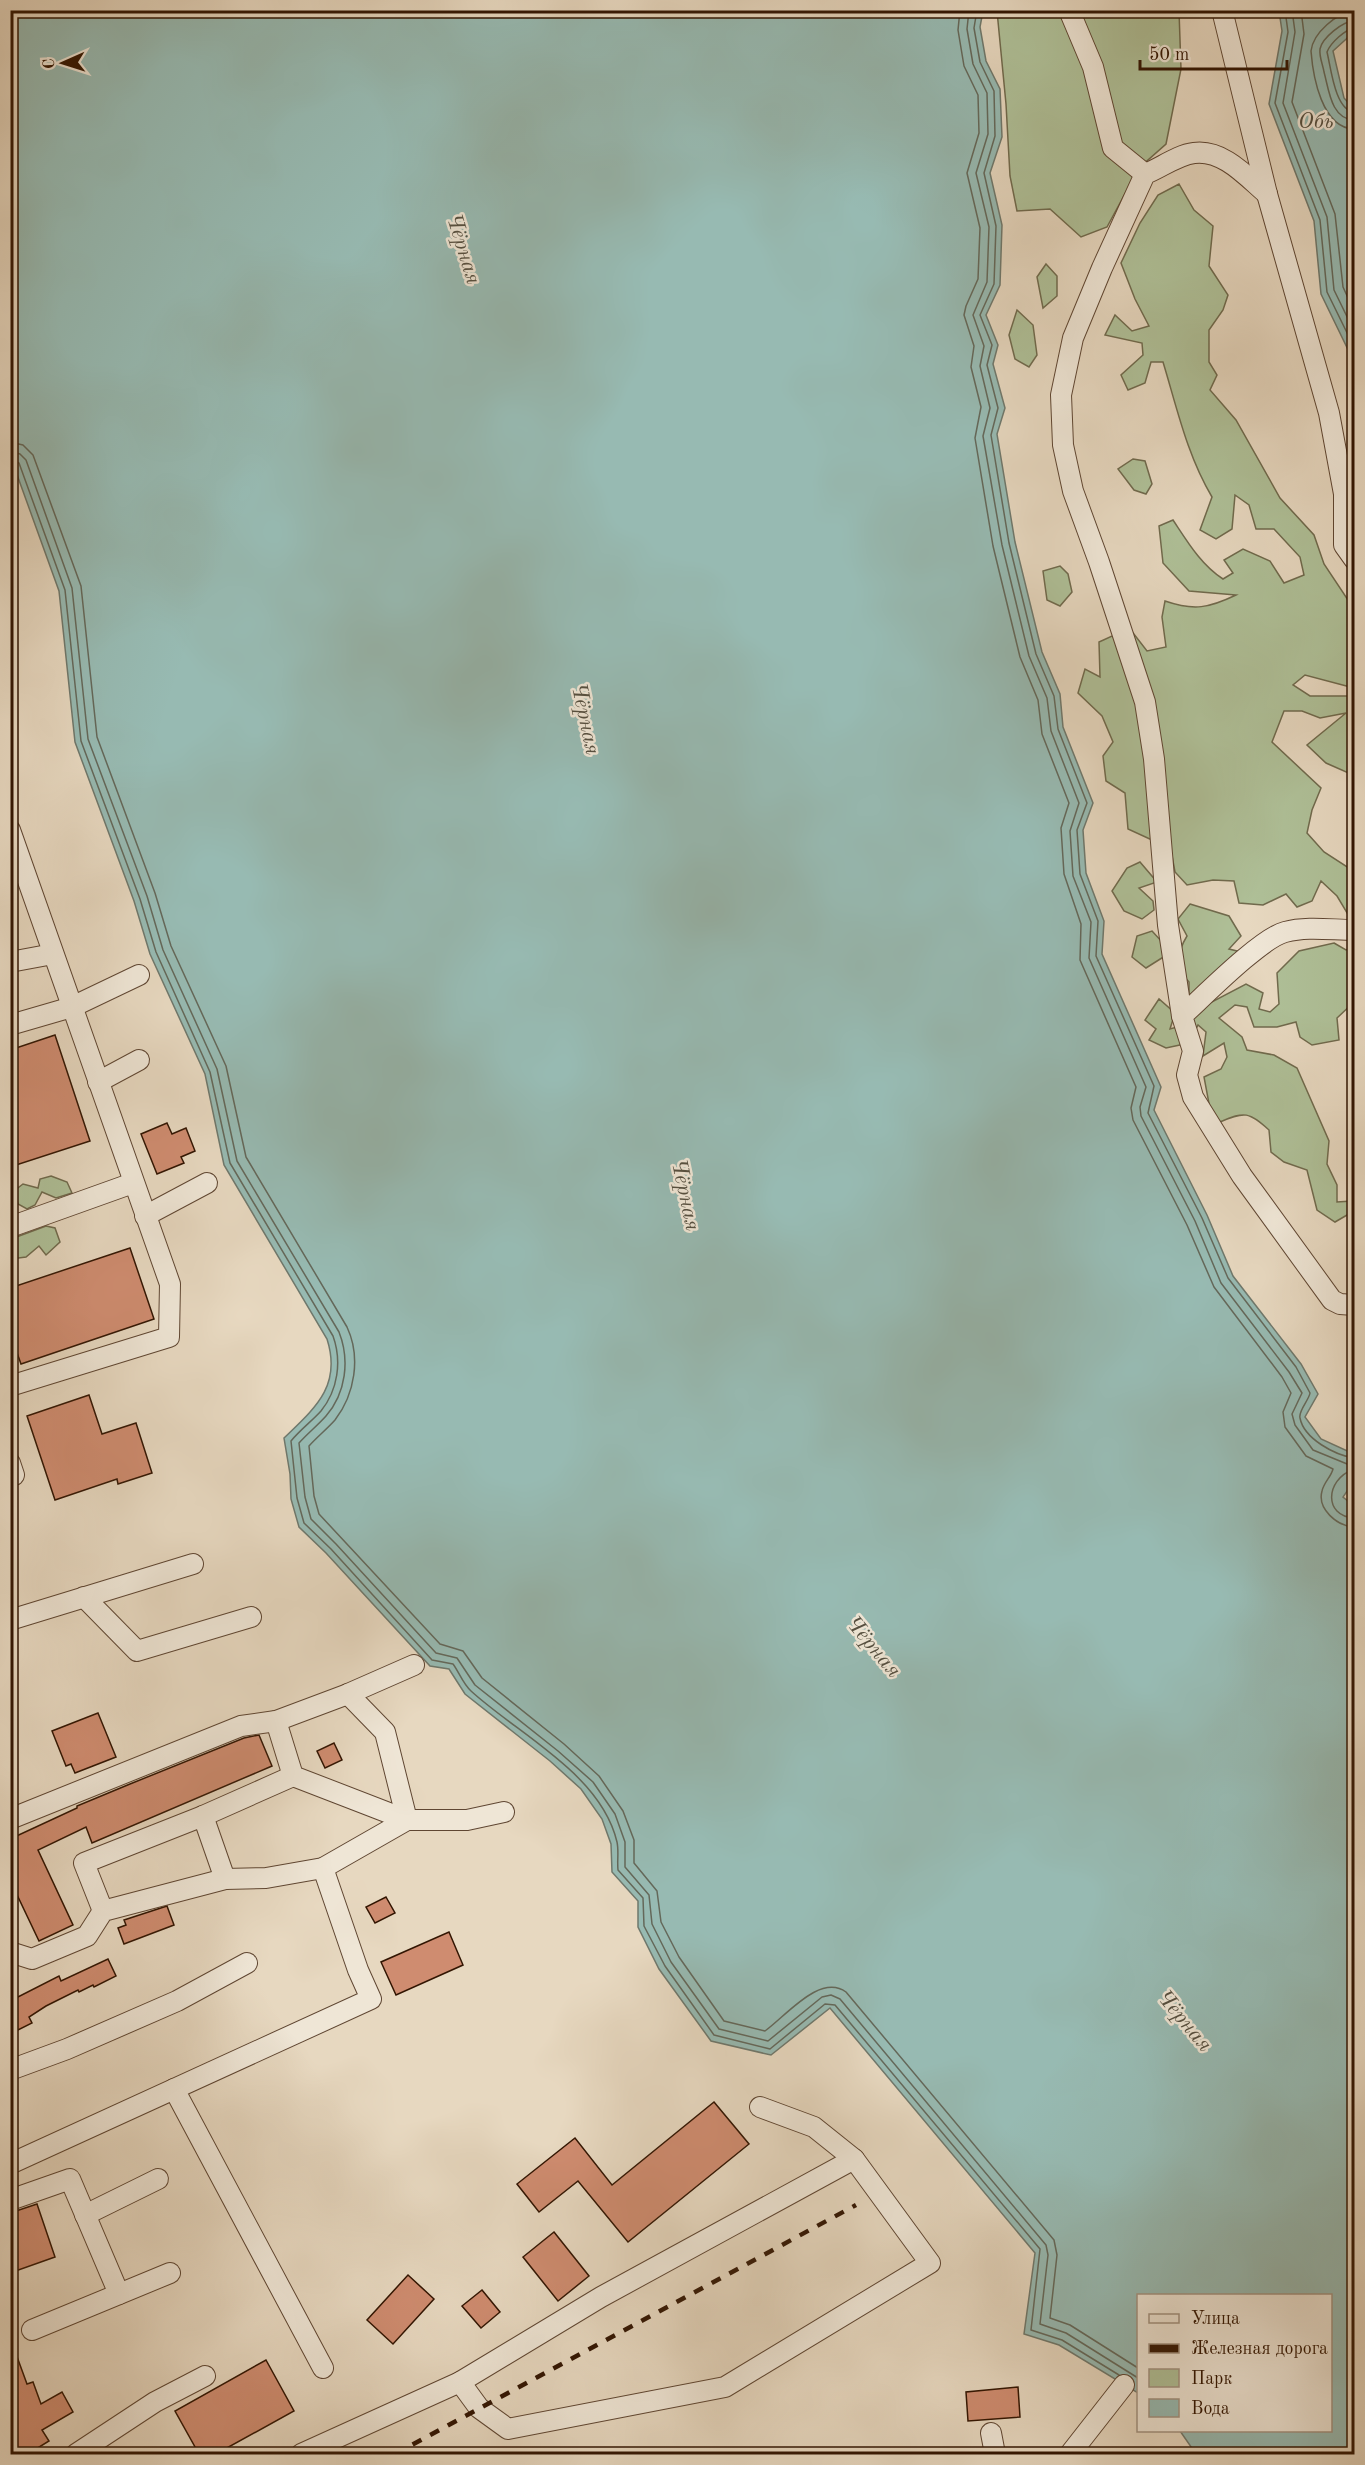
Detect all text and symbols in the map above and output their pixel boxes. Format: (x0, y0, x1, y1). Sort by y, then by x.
north arrow (33, 33, 93, 93)
scale bar (1140, 33, 1287, 71)
text: 50 m (1149, 46, 1189, 64)
text: С (42, 58, 58, 69)
water label: Обь (1298, 111, 1334, 133)
water label: Чёрная (442, 211, 484, 287)
water label: Чёрная (567, 681, 603, 757)
water label: Чёрная (667, 1157, 703, 1233)
water label: Чёрная (841, 1612, 905, 1682)
water label: Чёрная (1152, 1986, 1216, 2056)
legend (1137, 2294, 1332, 2432)
text: Улица (1191, 2310, 1240, 2328)
text: Железная дорога (1191, 2340, 1328, 2358)
text: Парк (1191, 2370, 1232, 2388)
text: Вода (1191, 2400, 1230, 2418)

